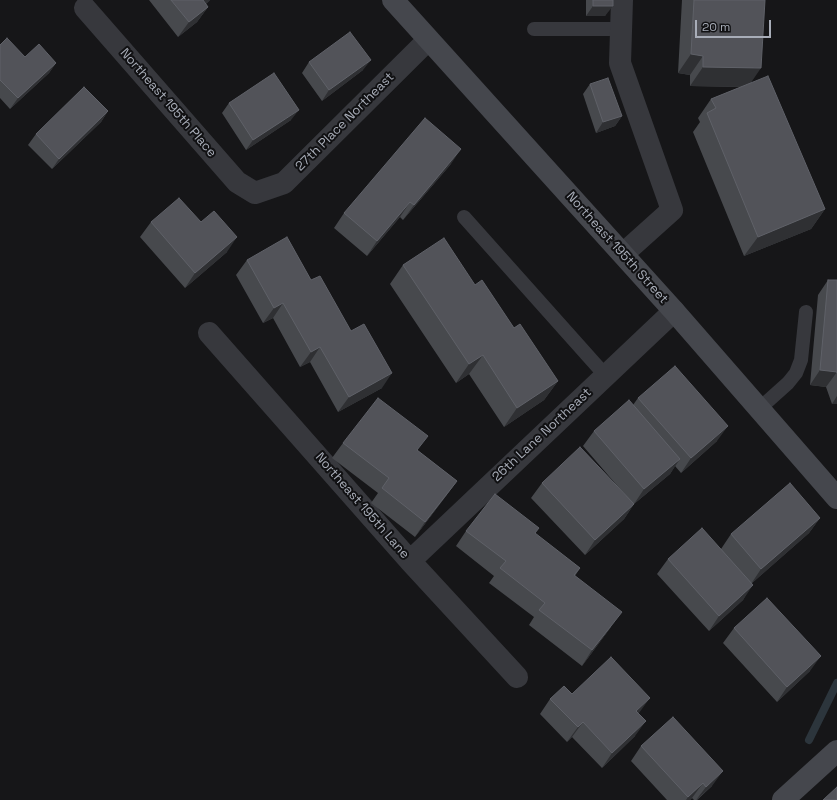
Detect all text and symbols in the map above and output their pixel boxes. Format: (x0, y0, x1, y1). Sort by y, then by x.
scale bar (697, 12, 773, 38)
text: 20 m (702, 19, 730, 35)
street label: Northeast 195th Place (117, 45, 219, 161)
street label: 27th Place Northeast (293, 70, 397, 174)
street label: Northeast 195th Street (563, 189, 671, 307)
street label: 26th Lane Northeast (489, 385, 595, 485)
street label: Northeast 195th Lane (312, 450, 412, 562)

